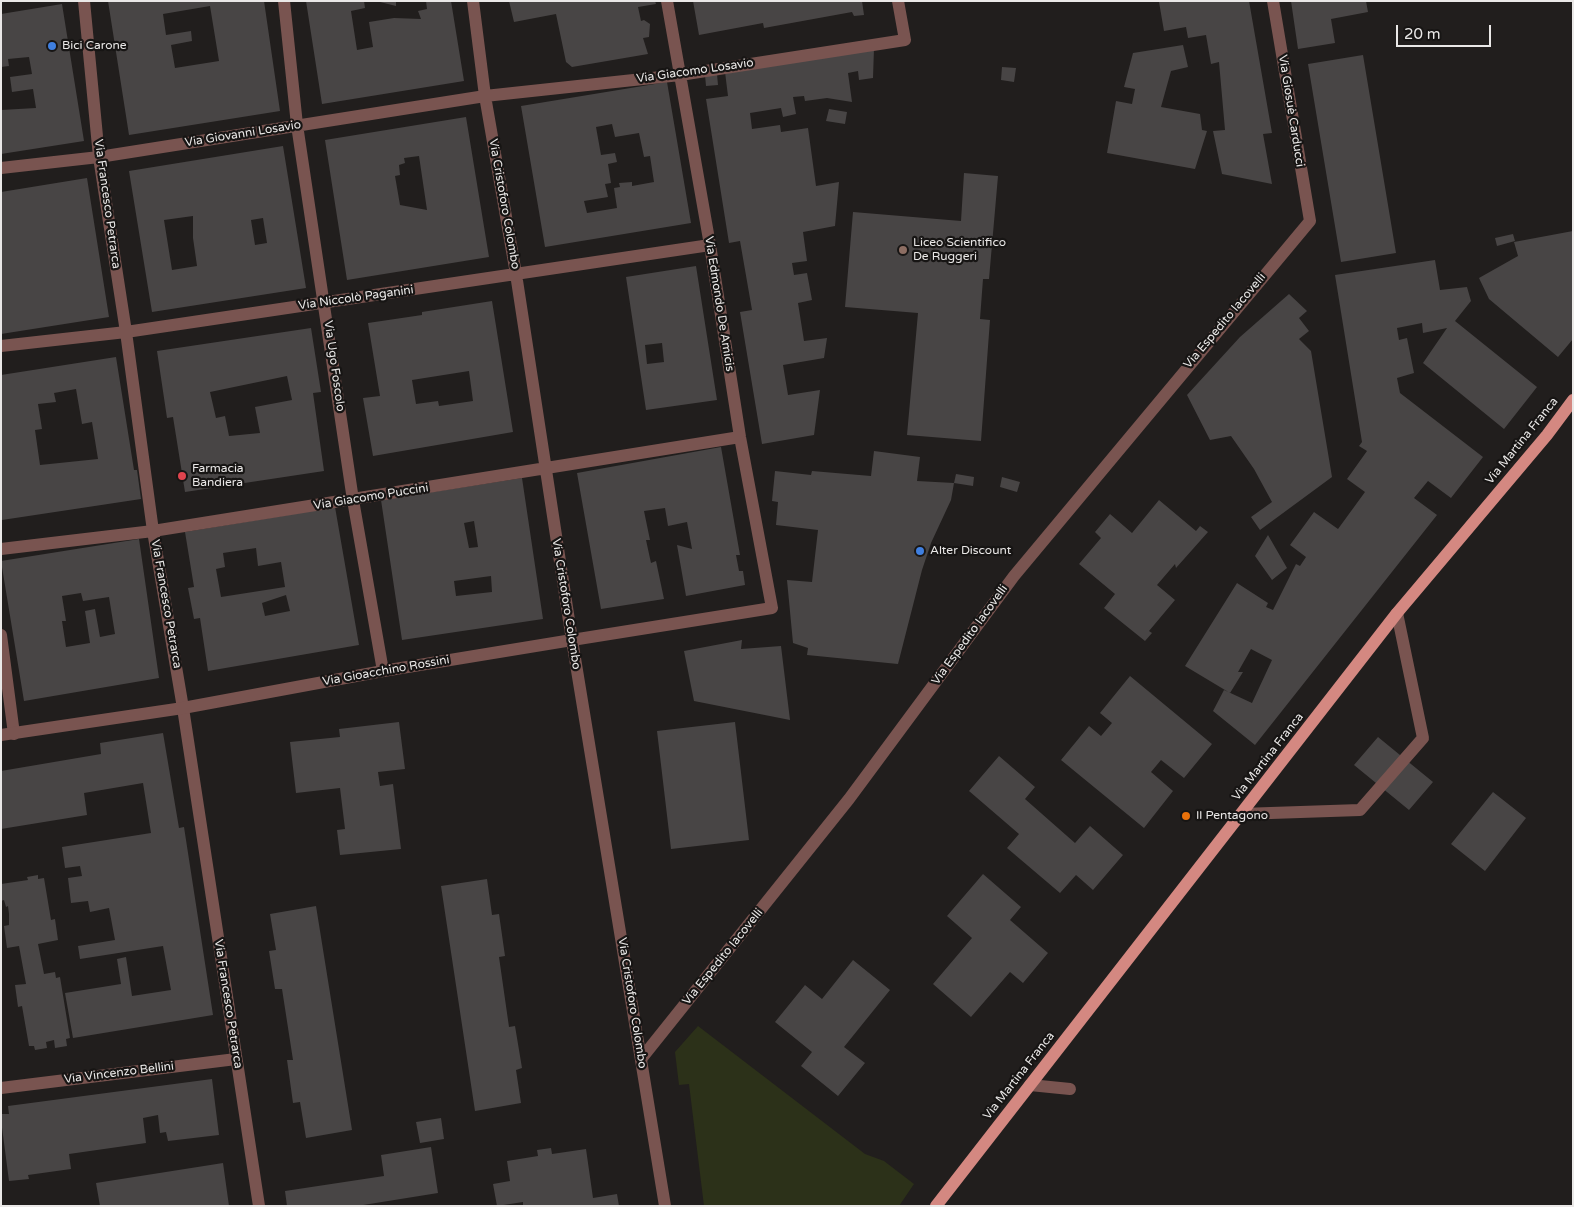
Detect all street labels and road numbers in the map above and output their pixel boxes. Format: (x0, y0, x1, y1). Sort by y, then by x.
street label: Via Giosuè Carducci (1275, 54, 1307, 168)
street label: Via Giacomo Losavio (635, 56, 755, 86)
street label: Via Giovanni Losavio (184, 118, 302, 150)
street label: Via Francesco Petrarca (91, 138, 123, 270)
street label: Via Cristoforo Colombo (485, 138, 523, 270)
street label: Via Edmondo De Amicis (701, 235, 737, 373)
street label: Via Espedito Iacovelli (1181, 270, 1269, 372)
street label: Via Niccolò Paganini (297, 283, 415, 313)
street label: Via Ugo Foscolo (320, 320, 348, 412)
street label: Via Martina Franca (1483, 395, 1561, 487)
street label: Via Giacomo Puccini (312, 481, 430, 513)
street label: Via Francesco Petrarca (148, 538, 184, 670)
street label: Via Cristoforo Colombo (549, 538, 583, 670)
street label: Via Espedito Iacovelli (929, 582, 1011, 688)
street label: Via Gioacchino Rossini (321, 653, 451, 689)
street label: Via Martina Franca (1229, 710, 1307, 804)
street label: Via Espedito Iacovelli (680, 906, 766, 1008)
street label: Via Cristoforo Colombo (615, 937, 649, 1069)
street label: Via Francesco Petrarca (211, 938, 245, 1070)
street label: Via Martina Franca (980, 1029, 1058, 1123)
street label: Via Vincenzo Bellini (63, 1059, 175, 1087)

